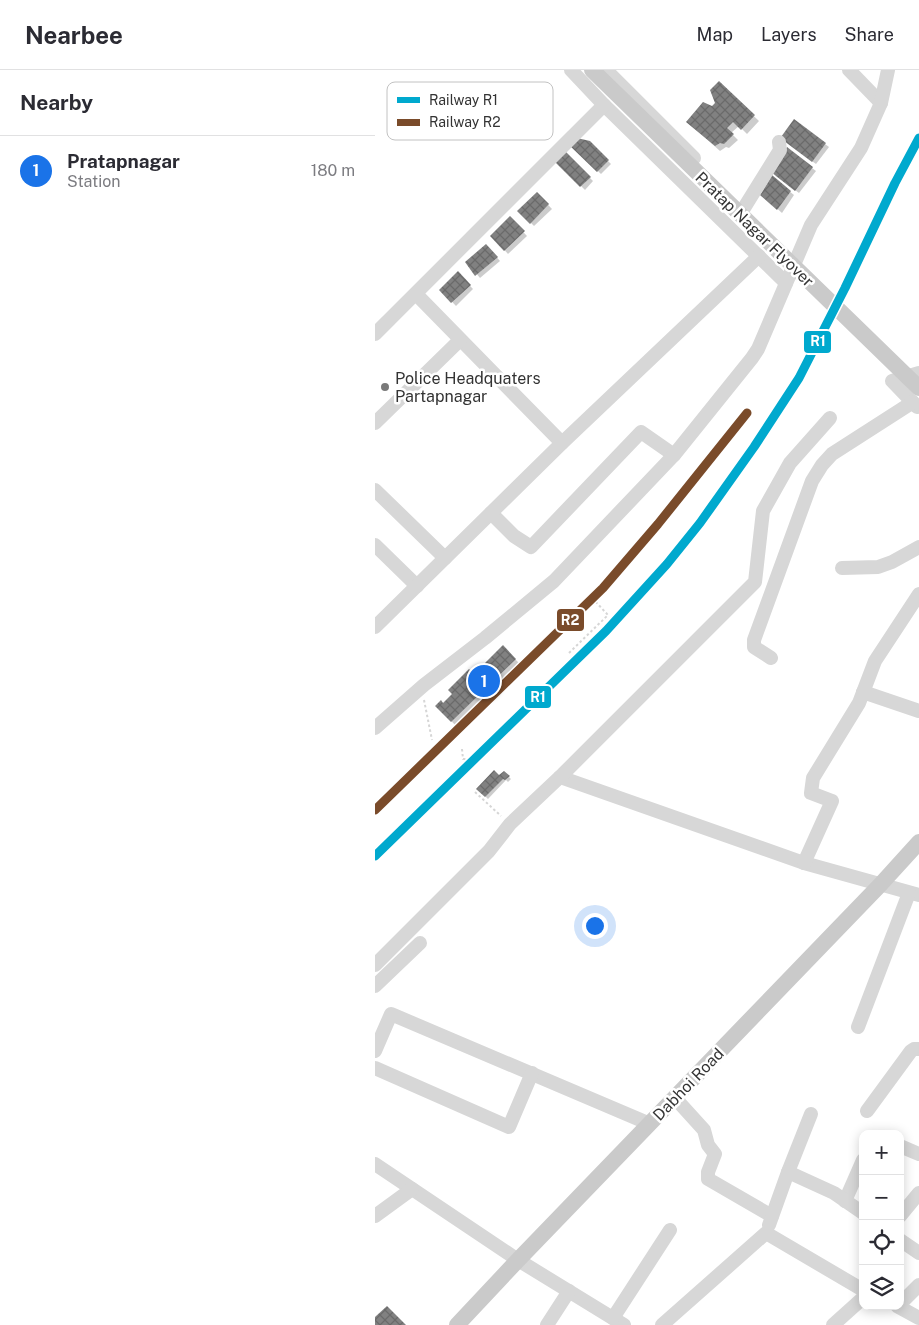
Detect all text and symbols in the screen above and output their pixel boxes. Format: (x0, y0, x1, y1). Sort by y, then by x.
text: Nearbee (25, 21, 123, 49)
text: Map (697, 24, 733, 45)
text: Layers (761, 24, 817, 45)
text: Share (845, 24, 894, 45)
legend (387, 82, 553, 140)
text: Nearby (20, 90, 93, 115)
text: Railway R1 (429, 92, 498, 108)
text: Railway R2 (429, 114, 501, 130)
text: Pratapnagar (67, 150, 180, 172)
text: 1 (33, 161, 39, 180)
text: 180 m (311, 161, 355, 180)
street label: Pratap Nagar Flyover (692, 168, 818, 291)
text: Station (67, 172, 121, 191)
line badge: R1 (803, 330, 832, 354)
text: R1 (810, 333, 826, 349)
place label: Police Headquaters Partapnagar (395, 369, 541, 406)
marker: Police Headquaters Partapnagar (379, 381, 391, 393)
line badge: R2 (556, 608, 585, 632)
text: R2 (561, 612, 579, 628)
pin: 1 (468, 662, 500, 700)
line badge: R1 (524, 685, 552, 709)
text: R1 (530, 689, 546, 705)
your location (582, 913, 608, 939)
street label: Dabhoi Road (649, 1044, 728, 1125)
map controls (859, 1130, 904, 1310)
button: + (859, 1130, 904, 1175)
button: − (859, 1175, 904, 1220)
button: locate (859, 1220, 904, 1265)
button: layers (859, 1265, 904, 1310)

